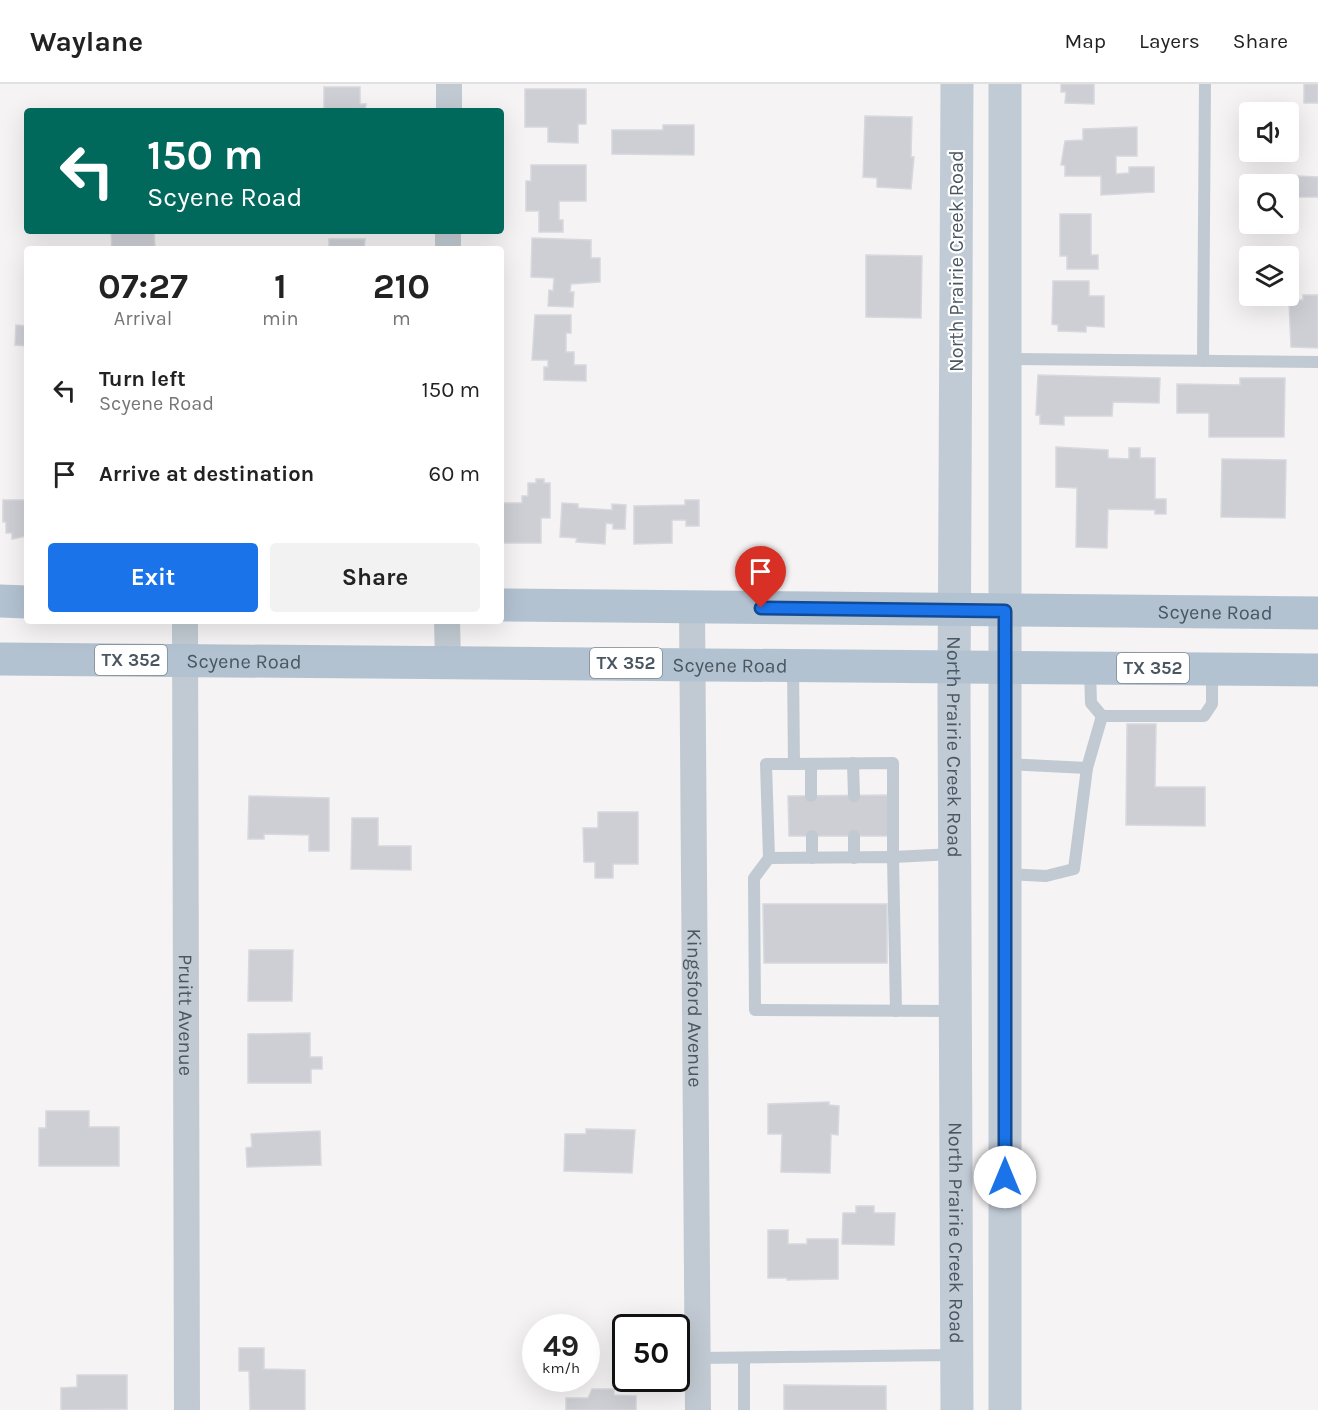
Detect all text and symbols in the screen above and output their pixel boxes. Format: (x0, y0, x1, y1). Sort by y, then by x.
text: Waylane (30, 25, 143, 58)
text: Map (1064, 29, 1106, 53)
text: Layers (1139, 29, 1200, 53)
text: Share (1233, 29, 1288, 53)
map controls (1239, 102, 1299, 306)
button: sound (1239, 102, 1299, 162)
text: 150 m (147, 130, 263, 180)
icon: left (48, 132, 126, 210)
street label: North Prairie Creek Road (945, 150, 968, 372)
button: search (1239, 174, 1299, 234)
text: Scyene Road (147, 181, 302, 213)
button: layers (1239, 246, 1299, 306)
text: 07:27 (98, 265, 188, 307)
text: 1 (274, 265, 287, 307)
text: 210 (373, 265, 430, 307)
text: Arrival (114, 307, 172, 330)
text: min (262, 307, 299, 330)
text: m (392, 307, 411, 330)
text: Turn left (99, 366, 186, 392)
icon: left (48, 374, 81, 407)
text: 150 m (421, 377, 480, 403)
text: Scyene Road (99, 392, 214, 415)
icon: arrive (48, 458, 81, 491)
text: Arrive at destination (99, 461, 314, 487)
text: 60 m (429, 461, 480, 487)
button: Exit (48, 543, 258, 612)
button: Share (270, 543, 480, 612)
pin (735, 546, 786, 608)
icon: arrive (744, 555, 777, 588)
street label: Scyene Road (1157, 600, 1273, 624)
street label: North Prairie Creek Road (942, 636, 966, 858)
road number: TX 352 (95, 645, 167, 675)
road number: TX 352 (590, 648, 662, 678)
street label: Scyene Road (186, 649, 302, 673)
street label: Scyene Road (672, 653, 788, 677)
road number: TX 352 (1117, 653, 1189, 683)
street label: Kingsford Avenue (683, 928, 707, 1088)
street label: Pruitt Avenue (174, 954, 198, 1076)
street label: North Prairie Creek Road (944, 1122, 968, 1344)
position arrow (973, 1145, 1037, 1209)
speed limit sign: 50 (612, 1314, 690, 1392)
text: 49 (543, 1328, 579, 1364)
text: km/h (542, 1359, 580, 1377)

